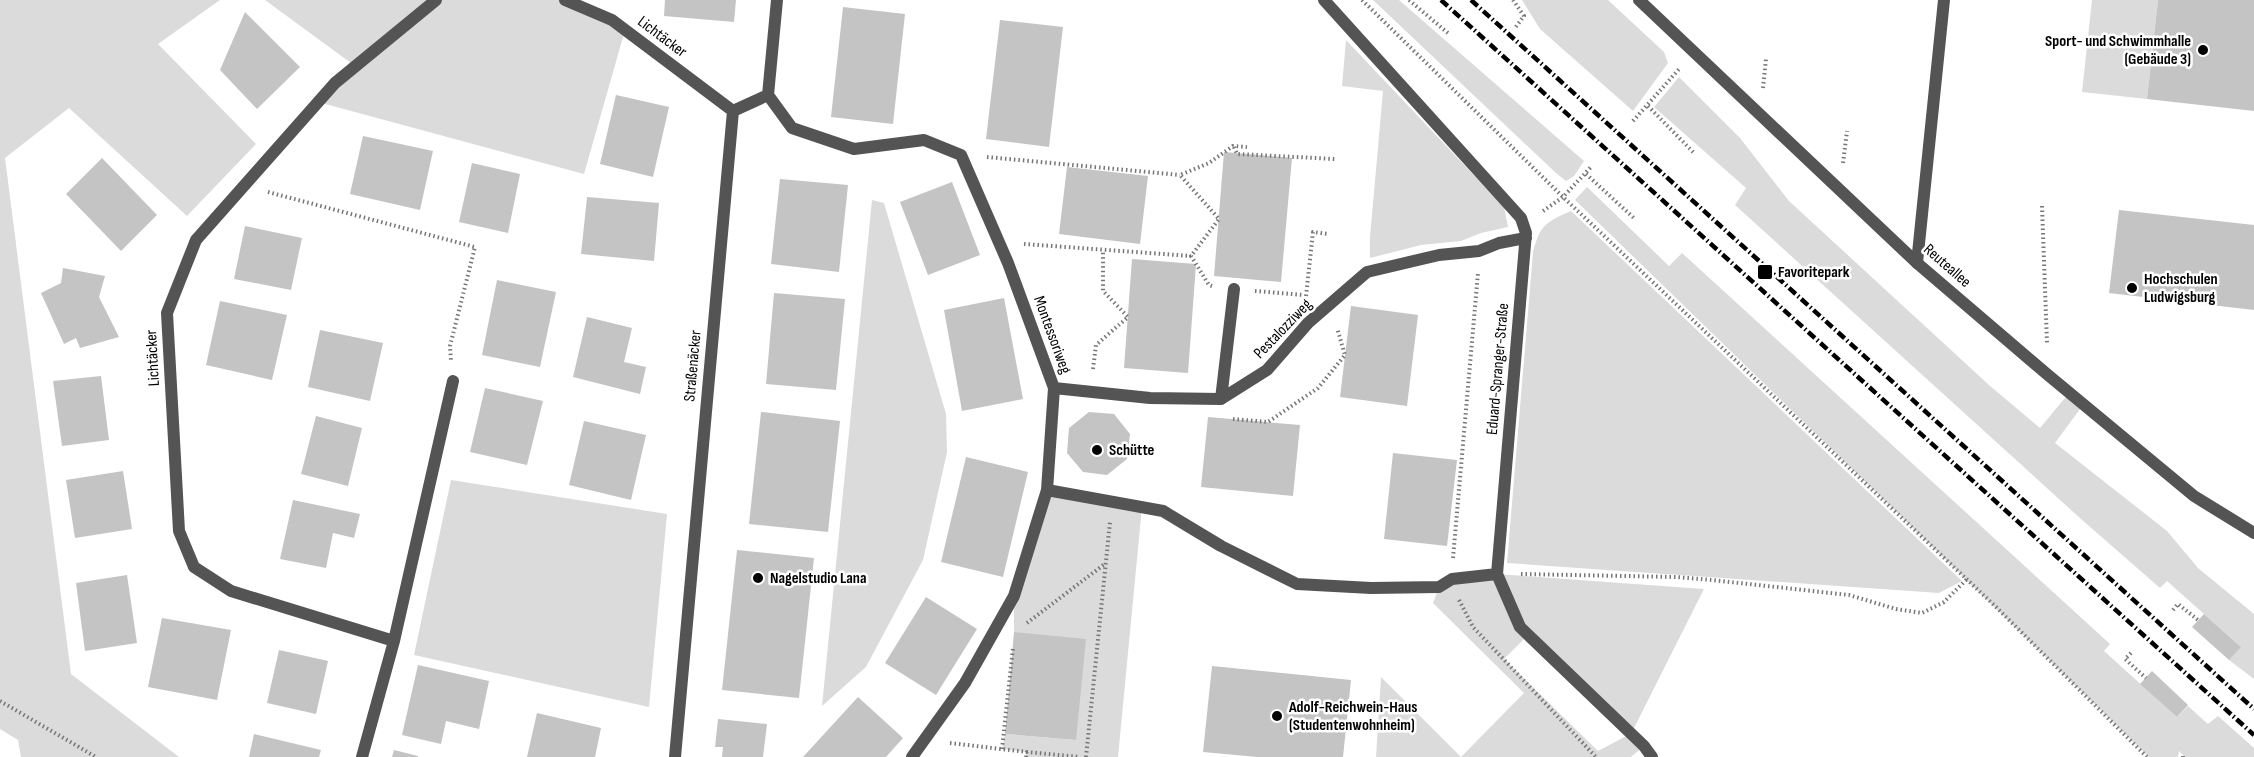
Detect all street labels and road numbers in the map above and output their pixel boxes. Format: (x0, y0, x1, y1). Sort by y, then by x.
street label: Lichtäcker (634, 12, 691, 62)
street label: Reuteallee (1919, 240, 1975, 292)
street label: Montessoriweg (1029, 293, 1075, 377)
street label: Pestalozziweg (1250, 295, 1316, 363)
street label: Eduard-Spranger-Straße (1483, 302, 1513, 436)
street label: Lichtäcker (142, 329, 164, 387)
street label: Straßenäcker (680, 329, 706, 403)

